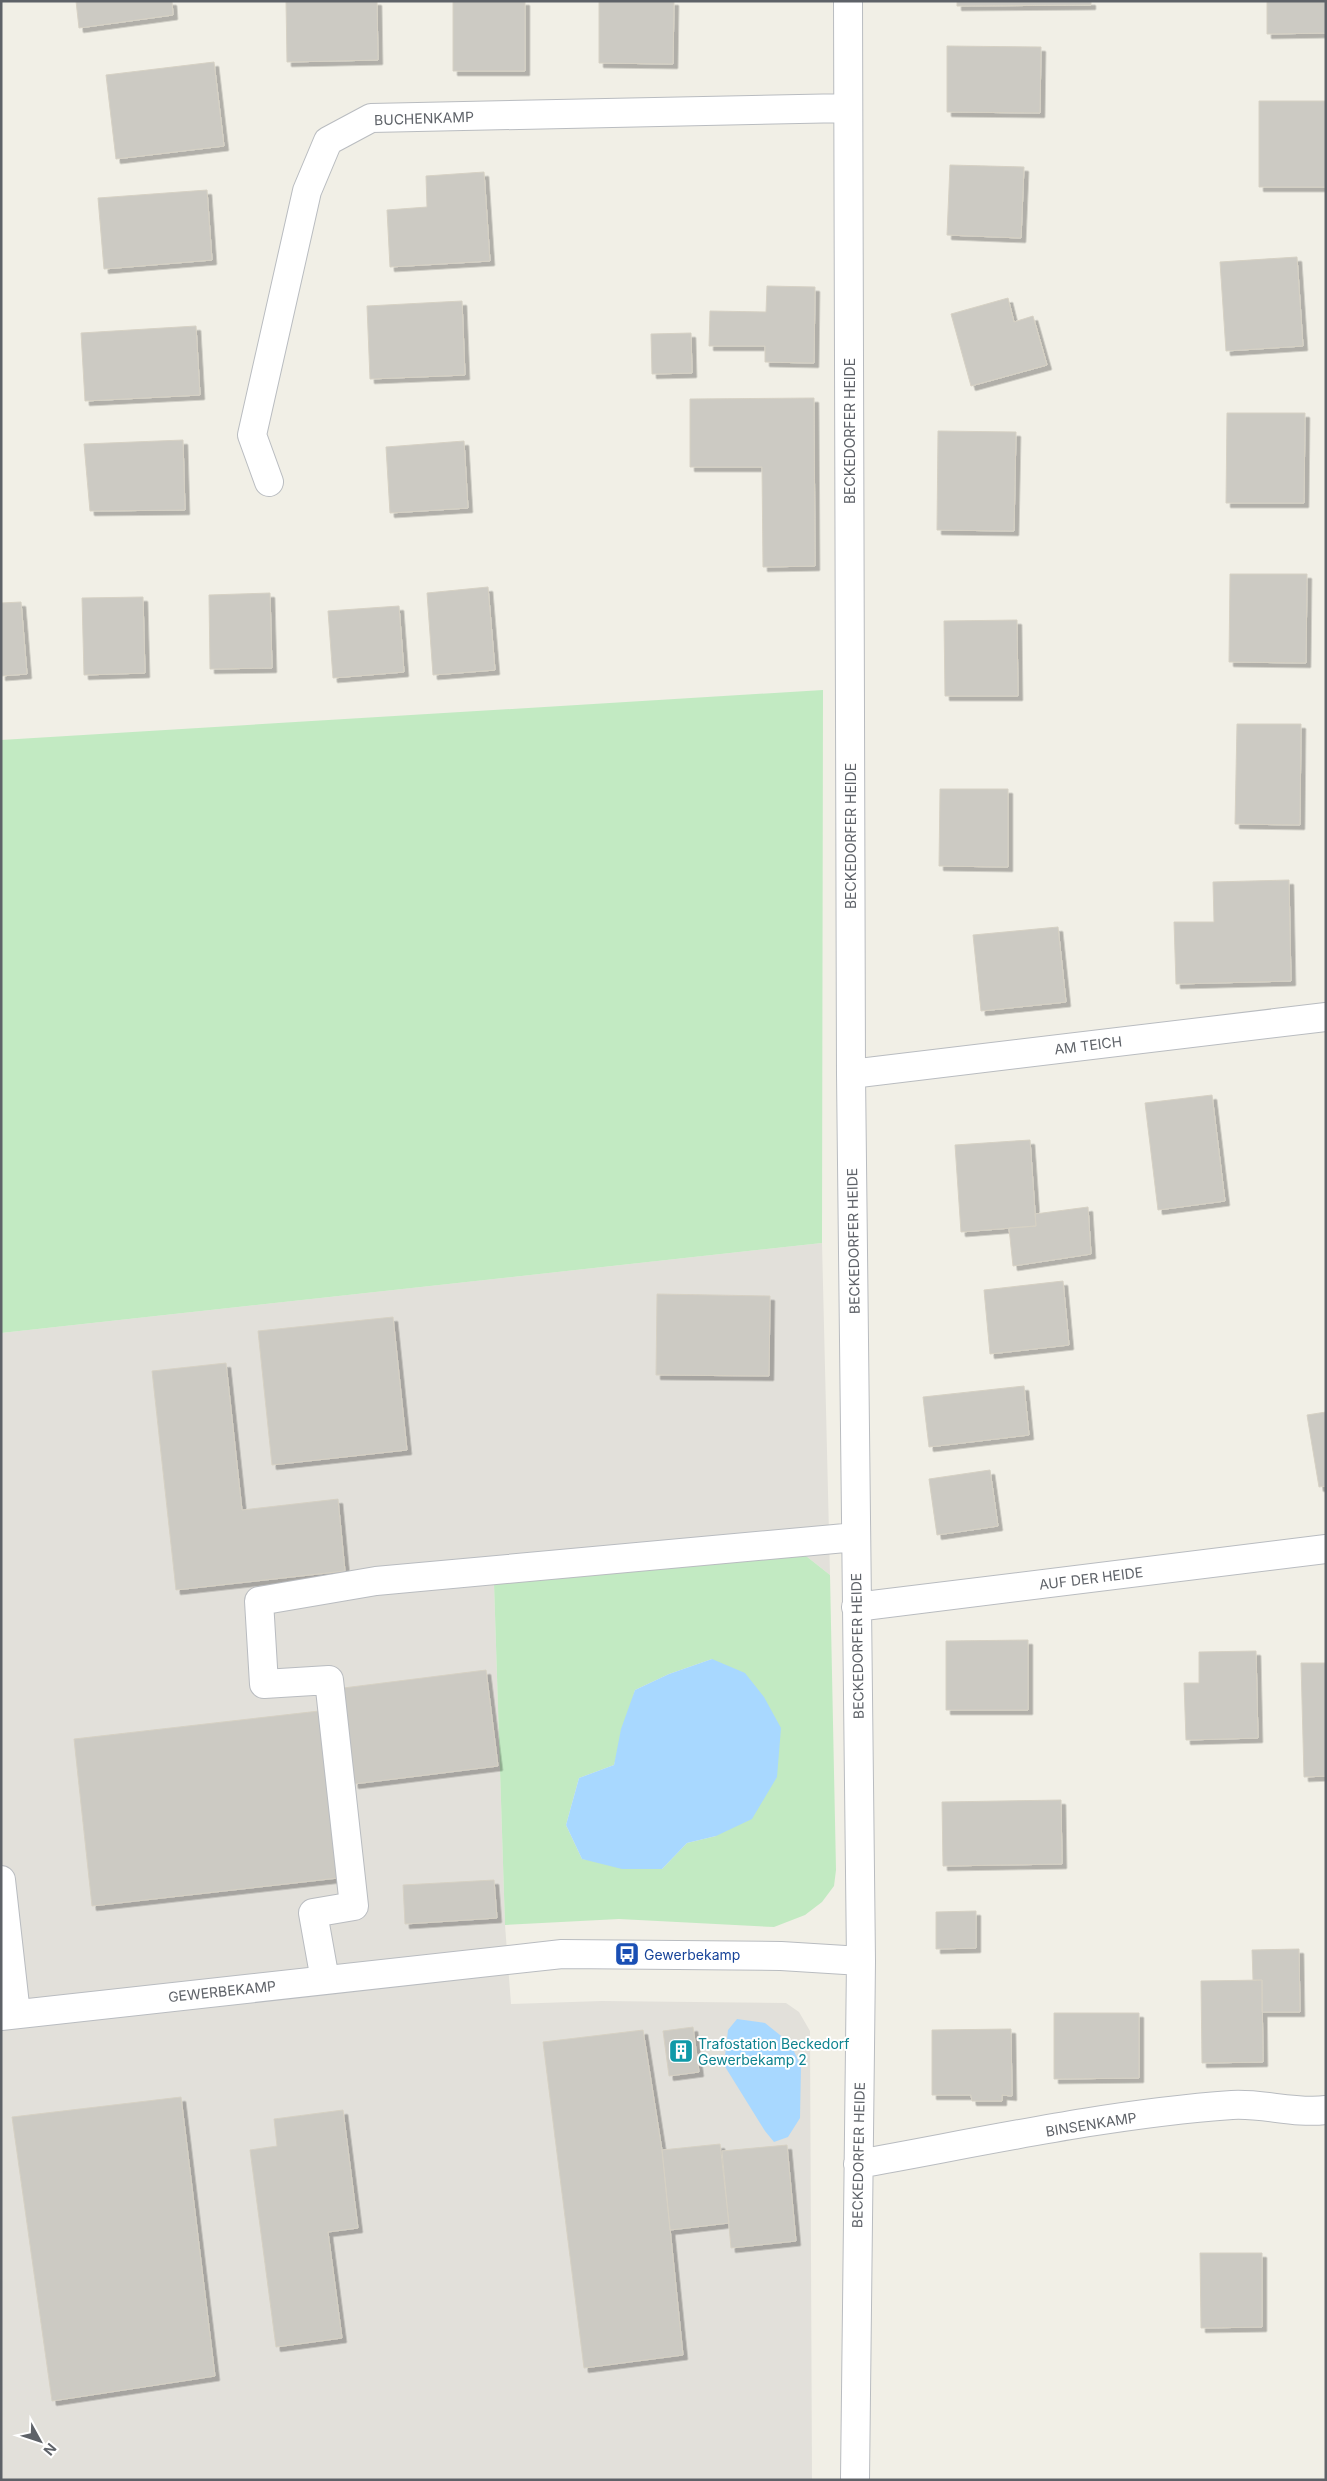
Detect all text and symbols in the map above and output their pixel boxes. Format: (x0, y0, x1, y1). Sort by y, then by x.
street label: BUCHENKAMP (374, 108, 474, 128)
street label: BECKEDORFER HEIDE (841, 358, 858, 504)
street label: BECKEDORFER HEIDE (842, 763, 859, 909)
street label: AM TEICH (1053, 1032, 1123, 1058)
street label: BECKEDORFER HEIDE (843, 1168, 863, 1314)
street label: AUF DER HEIDE (1038, 1563, 1144, 1593)
street label: BECKEDORFER HEIDE (847, 1573, 867, 1719)
bus stop icon: Gewerbekamp (614, 1941, 640, 1967)
place label: Gewerbekamp (644, 1946, 740, 1963)
street label: GEWERBEKAMP (167, 1977, 277, 2005)
place label: Trafostation Beckedorf Gewerbekamp 2 (698, 2035, 850, 2068)
building icon: Trafostation Beckedorf Gewerbekamp 2 (668, 2038, 694, 2064)
street label: BECKEDORFER HEIDE (848, 2082, 868, 2228)
street label: BINSENKAMP (1044, 2108, 1138, 2140)
north arrow (15, 2416, 65, 2466)
text: N (40, 2440, 60, 2459)

